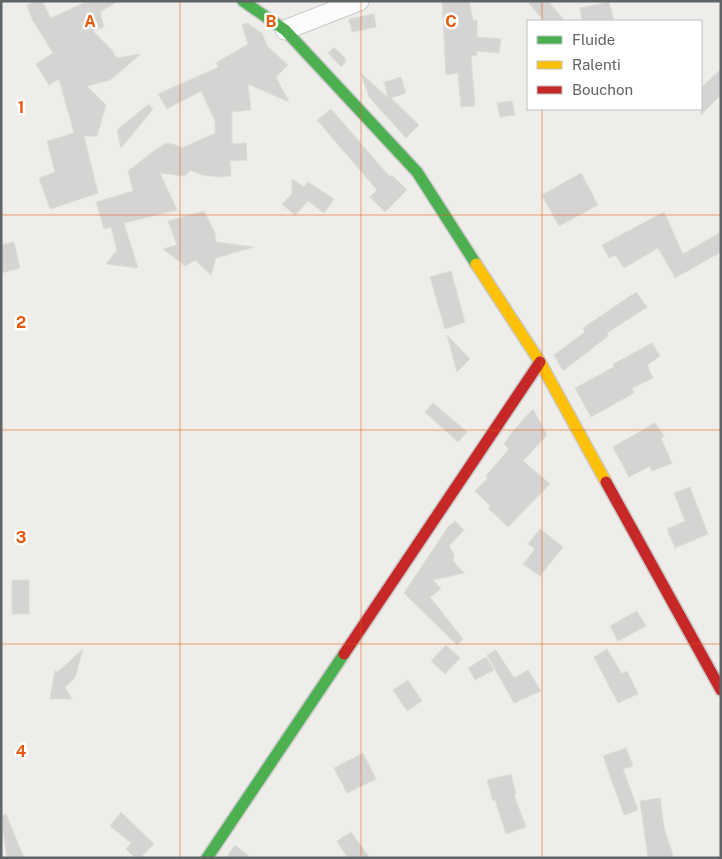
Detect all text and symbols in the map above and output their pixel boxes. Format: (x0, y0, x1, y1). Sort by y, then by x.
text: A (84, 12, 96, 31)
text: B (266, 12, 277, 31)
text: C (445, 12, 457, 31)
legend (527, 20, 702, 110)
text: Fluide (572, 31, 615, 48)
text: Ralenti (572, 56, 621, 73)
text: Bouchon (572, 81, 633, 98)
text: 1 (18, 98, 24, 117)
text: 2 (16, 313, 26, 332)
text: 3 (16, 528, 26, 547)
text: 4 (16, 742, 27, 761)

